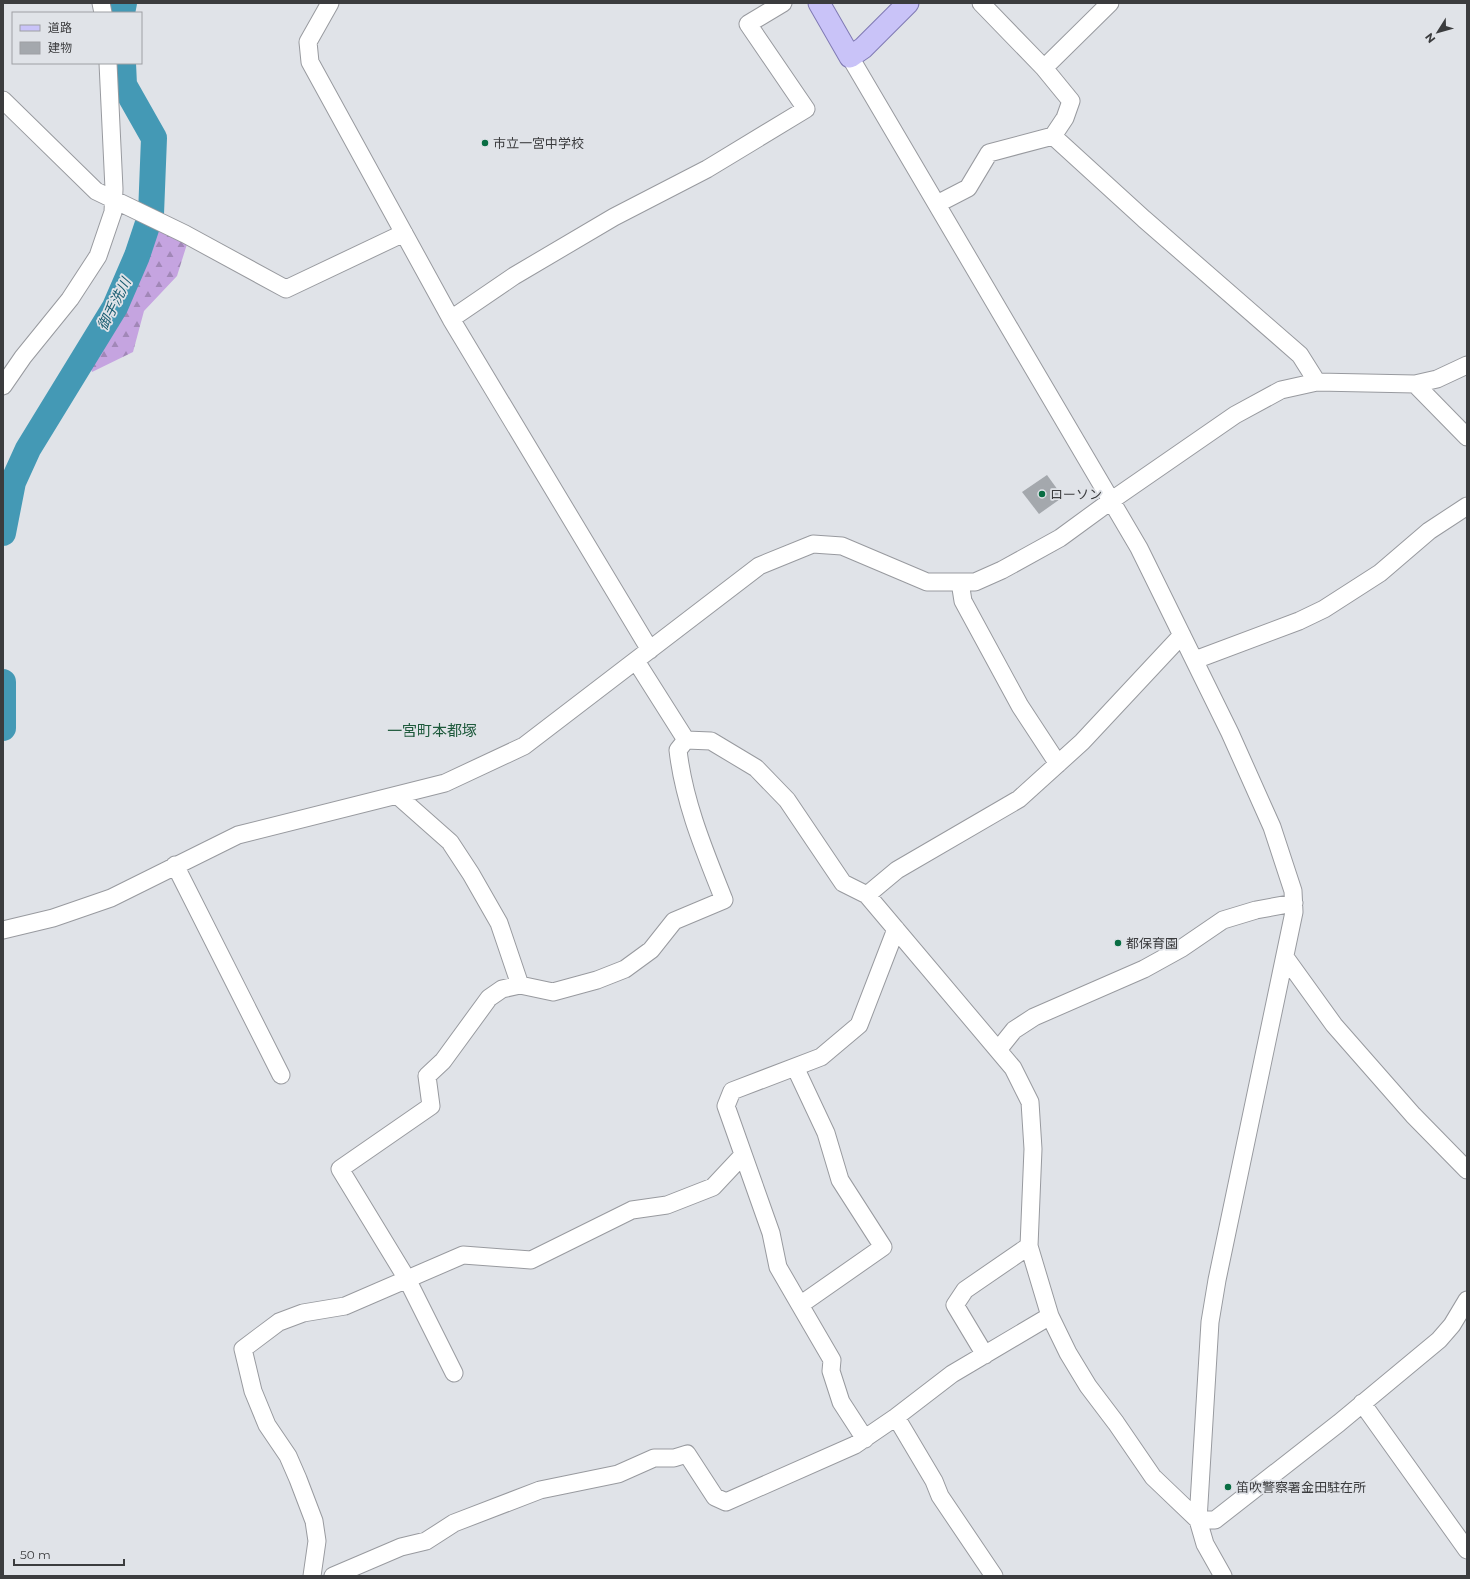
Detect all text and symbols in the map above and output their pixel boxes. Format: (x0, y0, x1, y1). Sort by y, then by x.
legend (12, 12, 142, 64)
north arrow (1418, 12, 1458, 52)
text: 道路 (48, 20, 72, 35)
text: N (1422, 30, 1438, 46)
text: 建物 (48, 40, 72, 55)
place label: 市立一宮中学校 (493, 135, 584, 151)
marker: 市立一宮中学校 (480, 138, 490, 148)
water label: 御手洗川 (93, 273, 136, 333)
place label: ローソン (1050, 486, 1102, 502)
marker: ローソン (1037, 489, 1047, 499)
district label: 一宮町本都塚 (387, 721, 477, 740)
place label: 都保育園 (1126, 935, 1178, 951)
marker: 都保育園 (1113, 938, 1123, 948)
place label: 笛吹警察署金田駐在所 (1236, 1479, 1366, 1495)
marker: 笛吹警察署金田駐在所 (1223, 1482, 1233, 1492)
scale bar (14, 1541, 124, 1567)
text: 50 m (20, 1547, 51, 1562)

